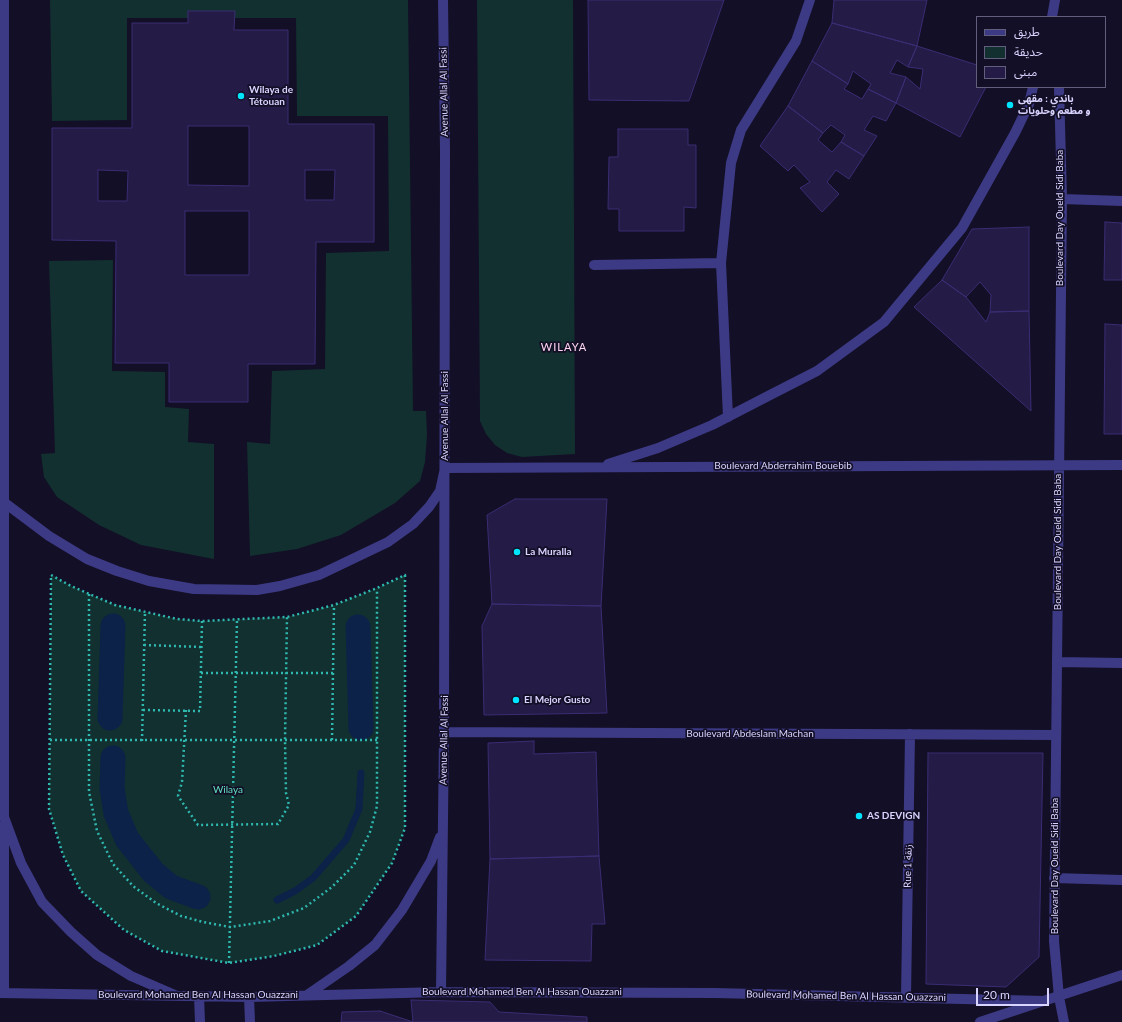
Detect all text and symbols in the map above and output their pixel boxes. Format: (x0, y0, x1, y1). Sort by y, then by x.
legend (976, 16, 1106, 88)
text: طريق (1014, 24, 1040, 39)
text: حديقة (1014, 44, 1043, 59)
street label: Avenue Allal Al Fassi (437, 47, 451, 137)
text: مبنى (1014, 64, 1037, 79)
place label: Wilaya de Tétouan (249, 84, 293, 108)
marker: Wilaya de Tétouan (236, 91, 246, 101)
place label: باندي : مقهى و مطعم وحلويات (1018, 93, 1090, 116)
marker: باندي : مقهى و مطعم وحلويات (1005, 100, 1015, 110)
street label: Boulevard Day Oueld Sidi Baba (1054, 150, 1066, 286)
district label: WILAYA (541, 340, 587, 354)
street label: Avenue Allal Al Fassi (439, 371, 451, 461)
street label: Boulevard Abderrahim Bouebib (714, 460, 852, 472)
street label: Boulevard Day Oueld Sidi Baba (1052, 474, 1064, 610)
place label: La Muralla (525, 546, 571, 558)
marker: La Muralla (512, 547, 522, 557)
place label: El Mejor Gusto (524, 694, 590, 706)
street label: Avenue Allal Al Fassi (437, 695, 451, 785)
marker: El Mejor Gusto (511, 695, 521, 705)
street label: Boulevard Abdeslam Machan (686, 728, 814, 740)
park label: Wilaya (213, 784, 243, 796)
street label: Boulevard Day Oueld Sidi Baba (1049, 798, 1061, 934)
place label: AS DEVIGN (867, 810, 920, 822)
marker: AS DEVIGN (854, 811, 864, 821)
street label: Rue 1 زنقة (902, 844, 914, 888)
scale bar (978, 980, 1051, 1006)
street label: Boulevard Mohamed Ben Al Hassan Ouazzani (422, 986, 622, 998)
text: 20 m (983, 987, 1010, 1002)
street label: Boulevard Mohamed Ben Al Hassan Ouazzani (746, 988, 946, 1004)
street label: Boulevard Mohamed Ben Al Hassan Ouazzani (98, 989, 298, 1001)

